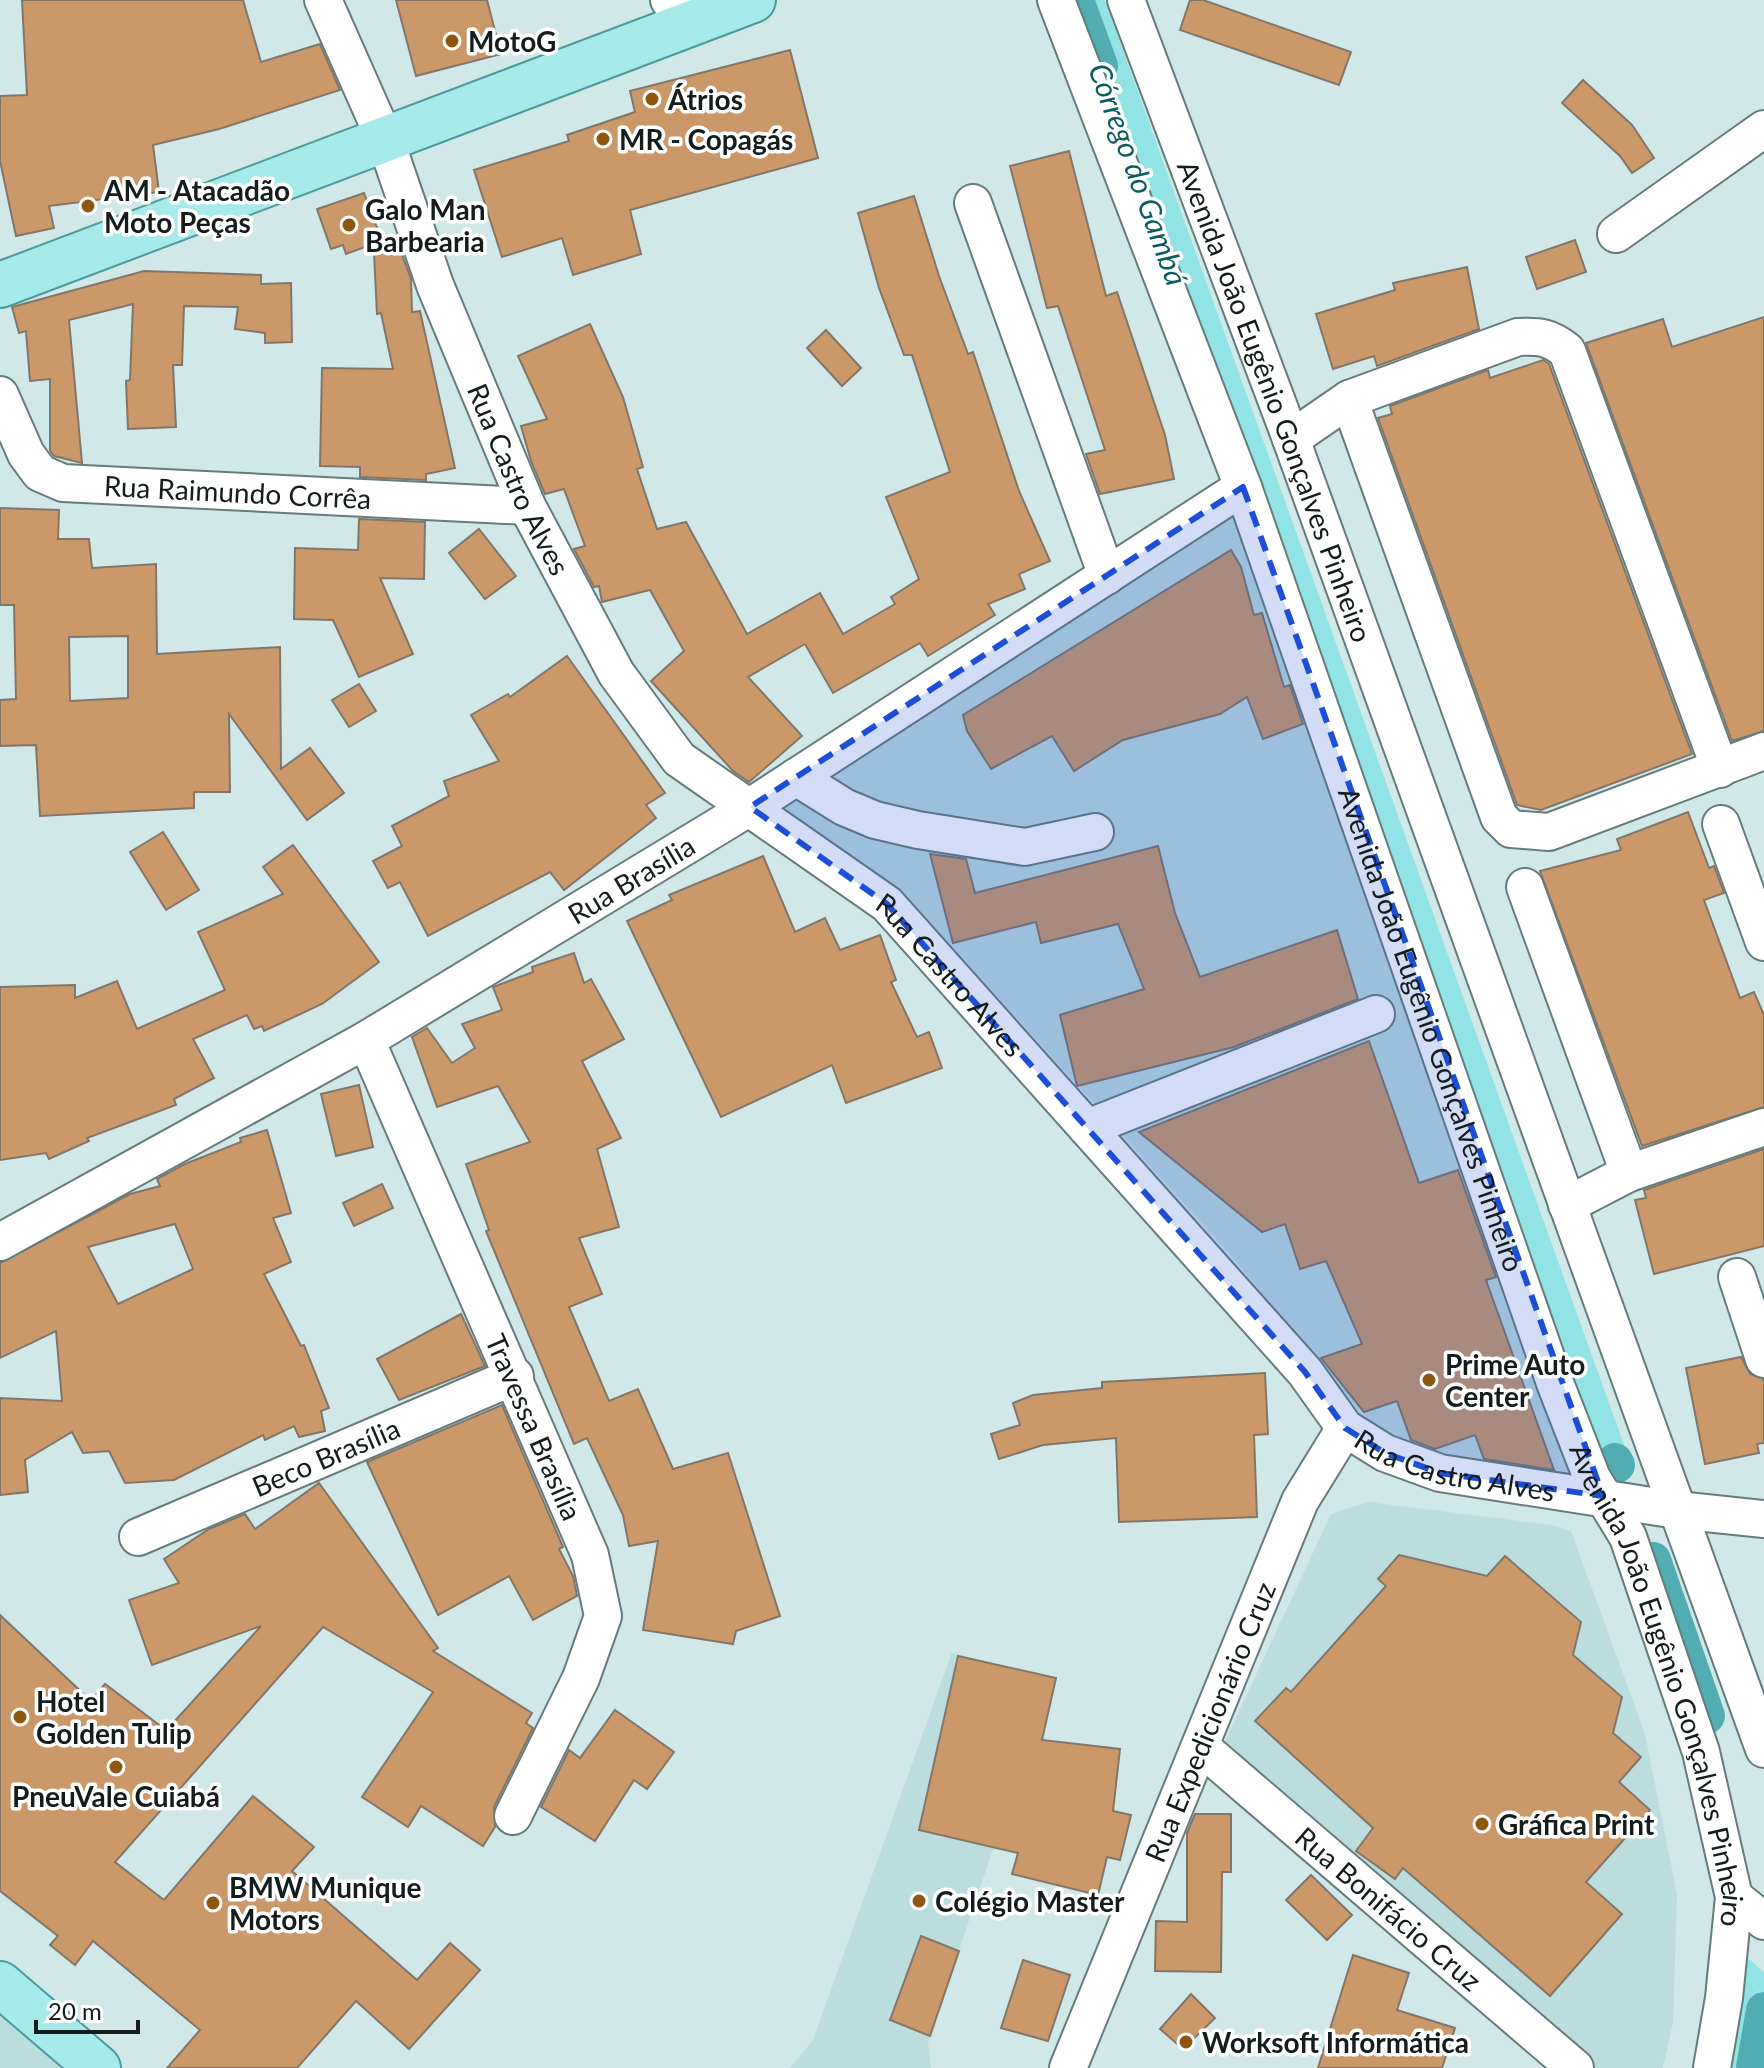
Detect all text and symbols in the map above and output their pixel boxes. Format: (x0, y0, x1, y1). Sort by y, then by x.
place label: MotoG (468, 24, 556, 58)
marker: MotoG (443, 32, 461, 50)
water label: Córrego do Gambá (1082, 58, 1196, 291)
place label: Átrios (667, 82, 743, 116)
marker: Átrios (643, 90, 661, 108)
place label: MR - Copagás (619, 122, 793, 156)
marker: MR - Copagás (594, 130, 612, 148)
street label: Avenida João Eugênio Gonçalves Pinheiro (1171, 156, 1380, 646)
place label: AM - Atacadão Moto Peças (103, 173, 290, 239)
place label: Galo Man Barbearia (365, 192, 485, 258)
marker: AM - Atacadão Moto Peças (79, 197, 97, 215)
marker: Galo Man Barbearia (340, 216, 358, 234)
street label: Rua Castro Alves (461, 378, 578, 581)
street label: Rua Raimundo Corrêa (103, 468, 372, 515)
street label: Avenida João Eugênio Gonçalves Pinheiro (1332, 783, 1532, 1276)
street label: Rua Brasília (561, 828, 701, 931)
street label: Rua Castro Alves (870, 885, 1032, 1063)
street label: Travessa Brasília (479, 1329, 590, 1525)
place label: Prime Auto Center (1445, 1347, 1585, 1413)
marker: Prime Auto Center (1420, 1371, 1438, 1389)
street label: Beco Brasília (247, 1410, 405, 1503)
street label: Rua Castro Alves (1349, 1422, 1557, 1508)
street label: Avenida João Eugênio Gonçalves Pinheiro (1563, 1439, 1751, 1929)
street label: Rua Expedicionário Cruz (1137, 1577, 1282, 1867)
place label: Hotel Golden Tulip (36, 1684, 192, 1750)
marker: Hotel Golden Tulip (11, 1708, 29, 1726)
marker: PneuVale Cuiabá (107, 1758, 125, 1776)
place label: PneuVale Cuiabá (12, 1779, 220, 1813)
place label: Gráfica Print (1498, 1807, 1655, 1841)
marker: Gráfica Print (1473, 1815, 1491, 1833)
street label: Rua Bonifácio Cruz (1289, 1819, 1488, 1997)
place label: BMW Munique Motors (229, 1870, 422, 1936)
place label: Colégio Master (935, 1884, 1125, 1918)
marker: Colégio Master (910, 1892, 928, 1910)
marker: BMW Munique Motors (204, 1894, 222, 1912)
scale bar (36, 1984, 138, 2034)
text: 20 m (48, 1996, 102, 2025)
place label: Worksoft Informática (1202, 2025, 1469, 2059)
marker: Worksoft Informática (1177, 2033, 1195, 2051)

